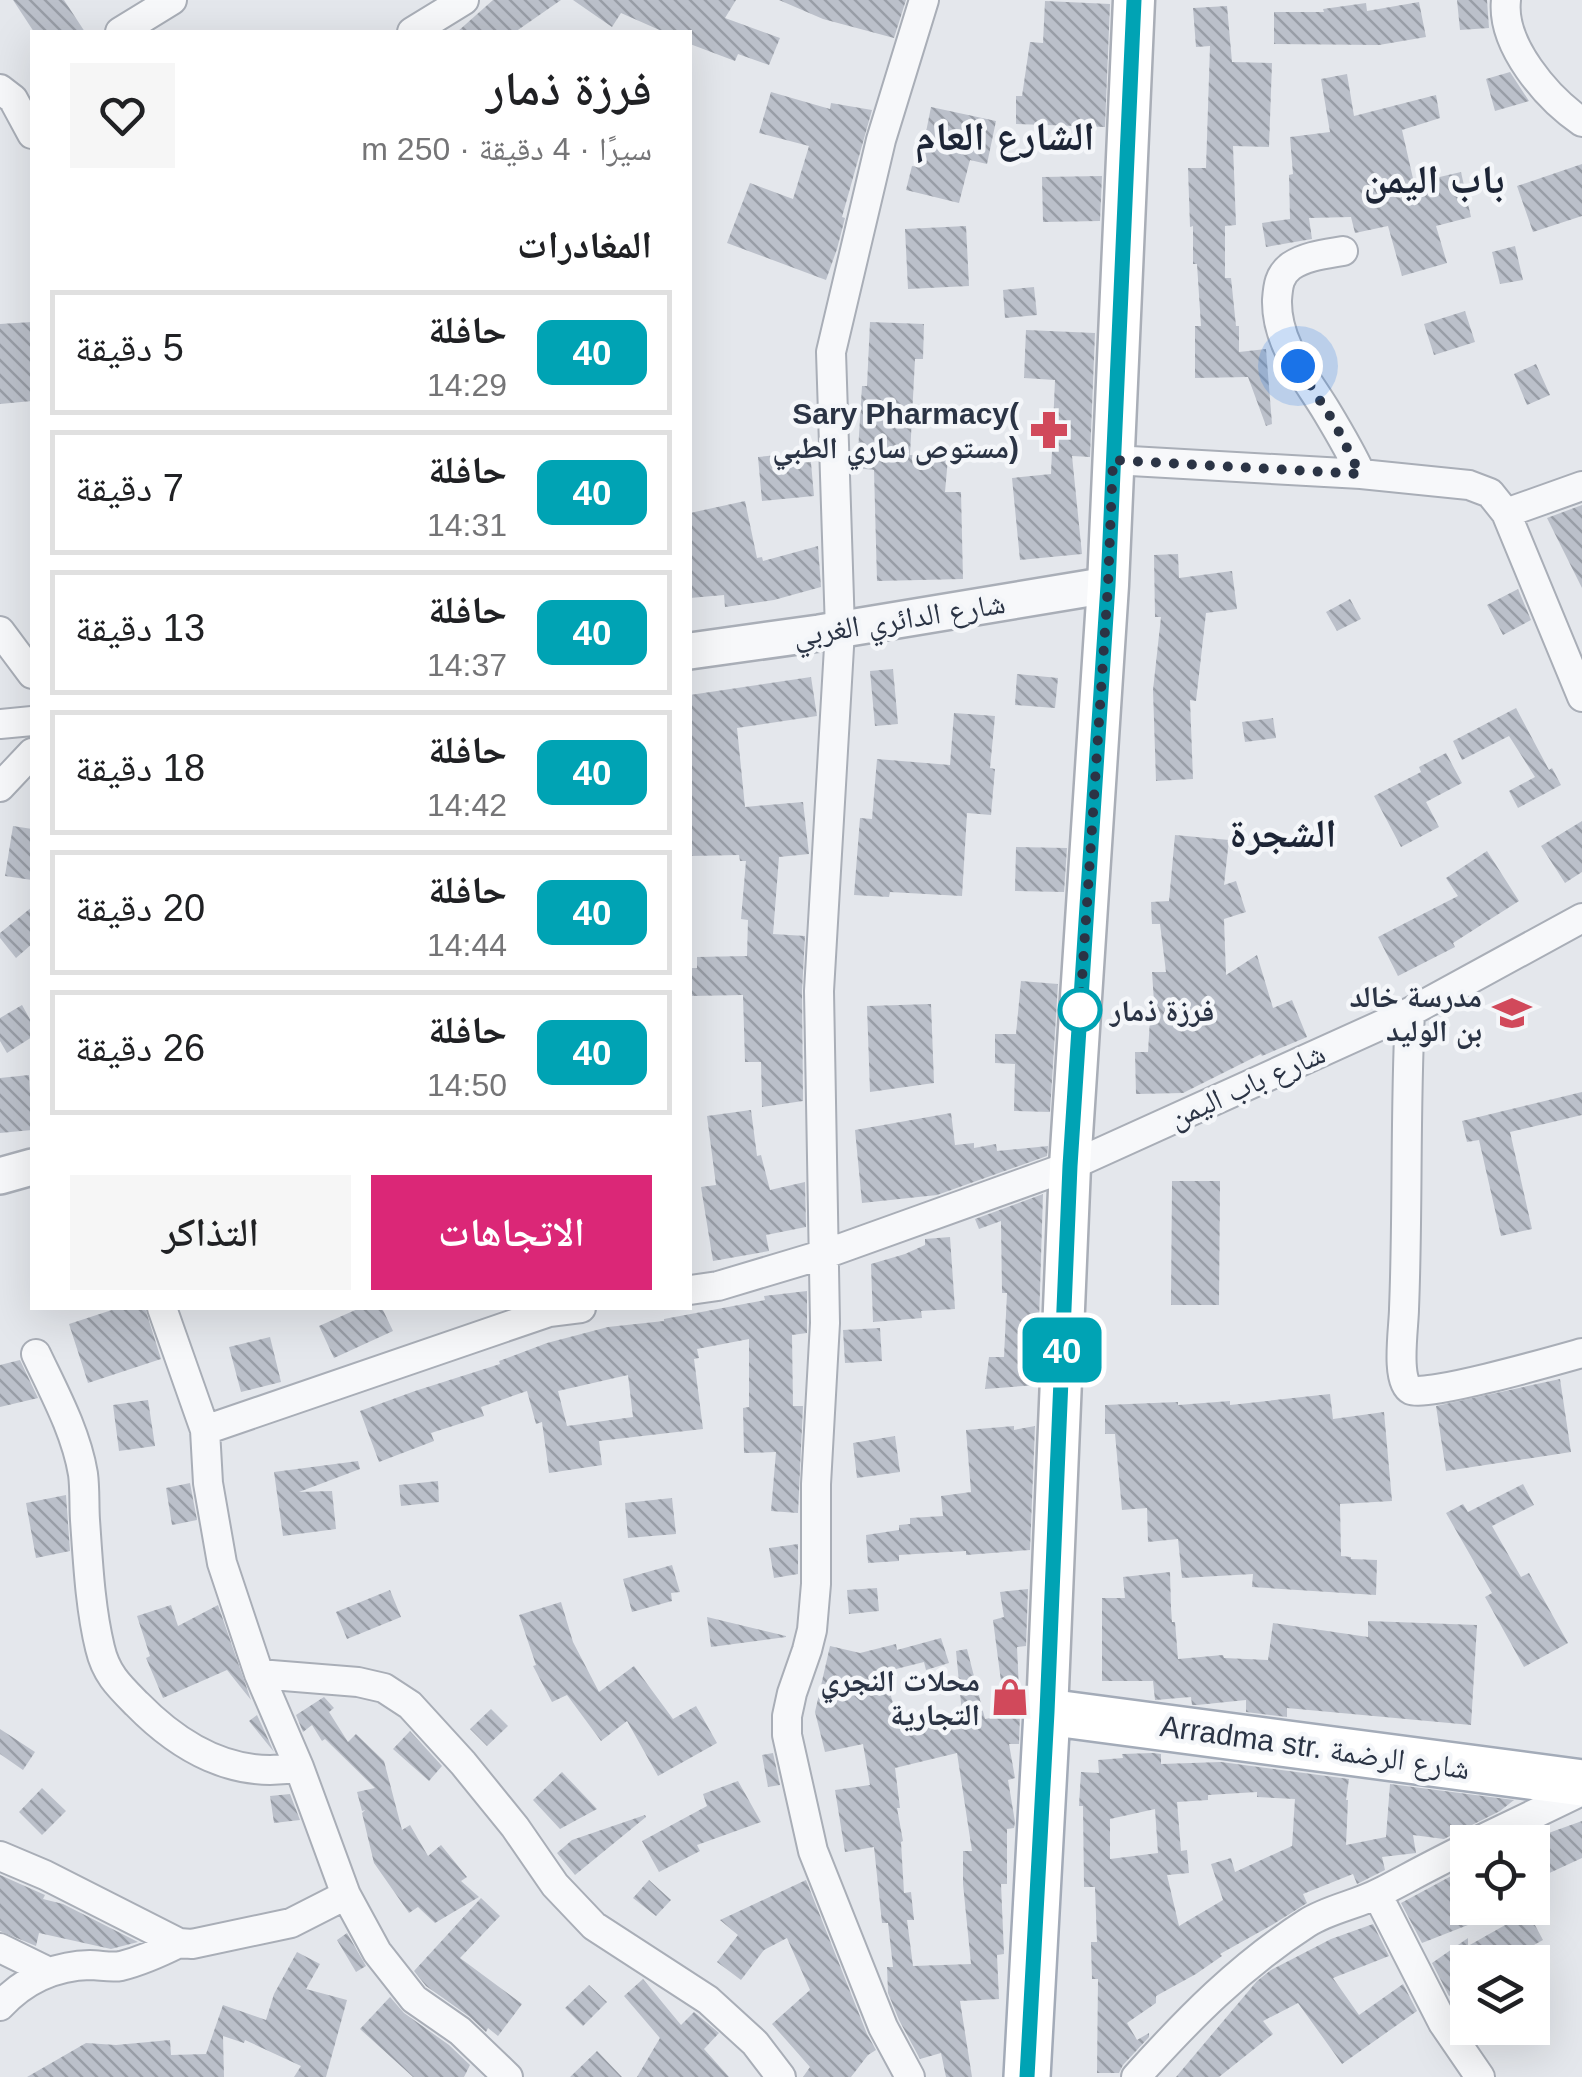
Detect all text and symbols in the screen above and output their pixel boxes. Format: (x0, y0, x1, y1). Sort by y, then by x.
text: فرزة ذمار (486, 62, 652, 115)
button: heart (70, 63, 175, 168)
district label: الشارع العام (915, 114, 1095, 164)
text: سيرًا · 4 دقيقة · 250 m (361, 131, 652, 167)
district label: باب اليمن (1364, 157, 1504, 204)
text: المغادرات (517, 224, 652, 266)
text: حافلة (428, 309, 507, 351)
text: 5 دقيقة (75, 327, 184, 369)
text: 40 (573, 333, 611, 372)
your location (1273, 341, 1323, 391)
text: 14:29 (427, 367, 507, 403)
place label: Sary Pharmacy( مستوص ساري الطبي) (772, 397, 1019, 471)
pharmacy icon: Sary Pharmacy( مستوص ساري الطبي) (1028, 409, 1070, 451)
text: حافلة (428, 449, 507, 491)
text: 7 دقيقة (75, 467, 184, 509)
text: 40 (573, 473, 611, 512)
text: 14:31 (427, 507, 507, 543)
street label: شارع الدائري الغربي (791, 586, 1009, 660)
text: حافلة (428, 589, 507, 631)
text: 13 دقيقة (75, 607, 205, 649)
text: 40 (573, 613, 611, 652)
text: 14:37 (427, 647, 507, 683)
text: حافلة (428, 729, 507, 771)
text: 18 دقيقة (75, 747, 205, 789)
text: 40 (573, 753, 611, 792)
text: 14:42 (427, 787, 507, 823)
district label: الشجرة (1230, 811, 1337, 855)
text: حافلة (428, 869, 507, 911)
text: 20 دقيقة (75, 887, 205, 929)
text: 40 (573, 893, 611, 932)
text: 14:44 (427, 927, 507, 963)
place label: مدرسة خالد بن الوليد (1349, 980, 1482, 1049)
marker: فرزة ذمار (1059, 989, 1101, 1031)
school or university icon: مدرسة خالد بن الوليد (1491, 992, 1533, 1034)
place label: فرزة ذمار (1108, 994, 1214, 1027)
text: حافلة (428, 1009, 507, 1051)
text: 26 دقيقة (75, 1027, 205, 1069)
text: 40 (573, 1033, 611, 1072)
street label: شارع باب اليمن (1164, 1036, 1331, 1137)
text: 14:50 (427, 1067, 507, 1103)
button: التذاكر (70, 1175, 351, 1290)
button: الاتجاهات (371, 1175, 652, 1290)
line badge: 40 (1017, 1318, 1107, 1382)
text: 40 (1043, 1331, 1081, 1370)
place label: محلات النجري التجارية (820, 1664, 980, 1731)
shop icon: محلات النجري التجارية (989, 1676, 1031, 1718)
street label: Arradma str. شارع الرضمة (1158, 1709, 1472, 1788)
map controls (1450, 1825, 1550, 2045)
button: locate (1450, 1825, 1550, 1925)
button: layers (1450, 1945, 1550, 2045)

